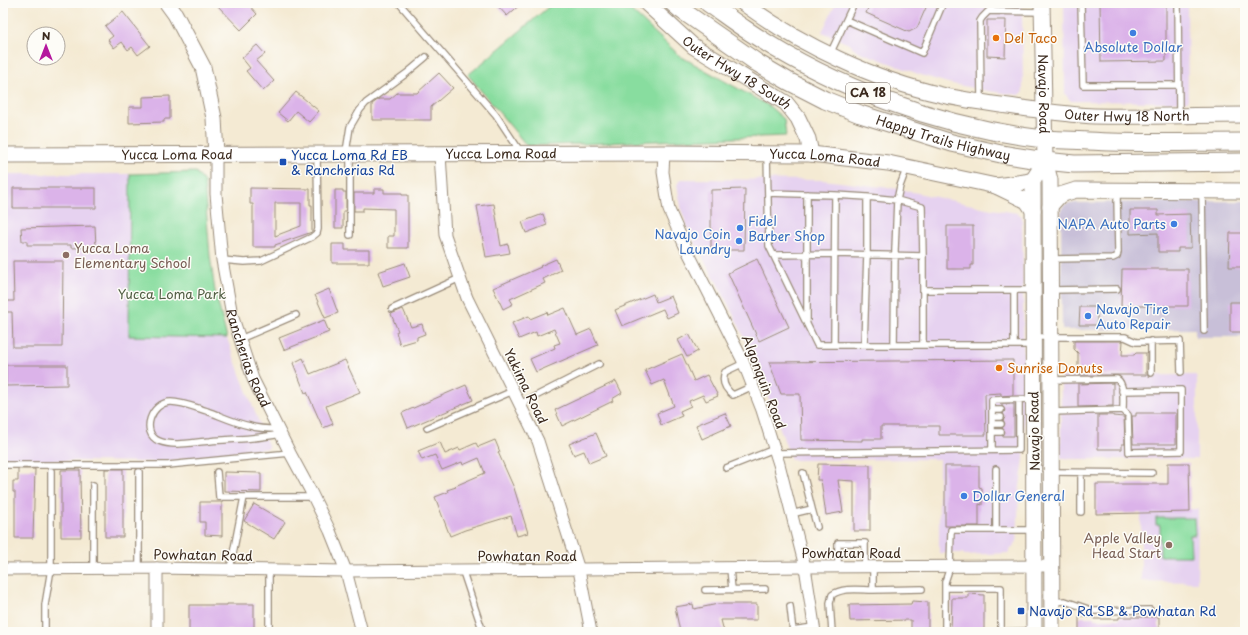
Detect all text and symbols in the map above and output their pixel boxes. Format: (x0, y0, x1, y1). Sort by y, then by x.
north arrow (26, 26, 66, 66)
text: N (42, 27, 51, 44)
place label: Del Taco (1004, 28, 1057, 47)
marker: Absolute Dollar (1128, 28, 1138, 38)
street label: Outer Hwy 18 South (678, 31, 797, 113)
marker: Del Taco (991, 33, 1001, 43)
place label: Absolute Dollar (1084, 37, 1182, 56)
street label: Navajo Road (1034, 54, 1054, 134)
road number: CA 18 (846, 83, 890, 103)
street label: Outer Hwy 18 North (1063, 104, 1190, 125)
street label: Happy Trails Highway (874, 110, 1012, 164)
street label: Yucca Loma Road (445, 143, 557, 163)
street label: Yucca Loma Road (121, 144, 233, 164)
street label: Yucca Loma Road (769, 144, 881, 171)
place label: Yucca Loma Rd EB & Rancherias Rd (291, 145, 408, 179)
marker: Yucca Loma Rd EB & Rancherias Rd (278, 157, 288, 167)
place label: Fidel Barber Shop (748, 211, 825, 245)
place label: NAPA Auto Parts (1057, 214, 1166, 233)
marker: NAPA Auto Parts (1169, 219, 1179, 229)
marker: Fidel Barber Shop (735, 223, 745, 233)
place label: Navajo Coin Laundry (654, 224, 731, 258)
marker: Navajo Coin Laundry (734, 236, 744, 246)
place label: Yucca Loma Elementary School (74, 238, 191, 272)
marker: Yucca Loma Elementary School (61, 250, 71, 260)
park label: Yucca Loma Park (118, 284, 226, 303)
place label: Navajo Tire Auto Repair (1096, 299, 1170, 333)
street label: Rancherias Road (222, 307, 276, 410)
marker: Navajo Tire Auto Repair (1083, 311, 1093, 321)
street label: Algonquin Road (738, 332, 791, 432)
street label: Yakima Road (500, 345, 553, 427)
place label: Sunrise Donuts (1007, 358, 1103, 377)
marker: Sunrise Donuts (994, 363, 1004, 373)
street label: Navajo Road (1023, 391, 1044, 471)
place label: Dollar General (972, 486, 1065, 505)
marker: Dollar General (959, 491, 969, 501)
place label: Apple Valley Head Start (1084, 528, 1161, 562)
marker: Apple Valley Head Start (1164, 540, 1174, 550)
street label: Powhatan Road (801, 543, 901, 562)
street label: Powhatan Road (153, 544, 253, 565)
street label: Powhatan Road (477, 546, 577, 565)
place label: Navajo Rd SB & Powhatan Rd (1029, 601, 1216, 620)
marker: Navajo Rd SB & Powhatan Rd (1016, 606, 1026, 616)

